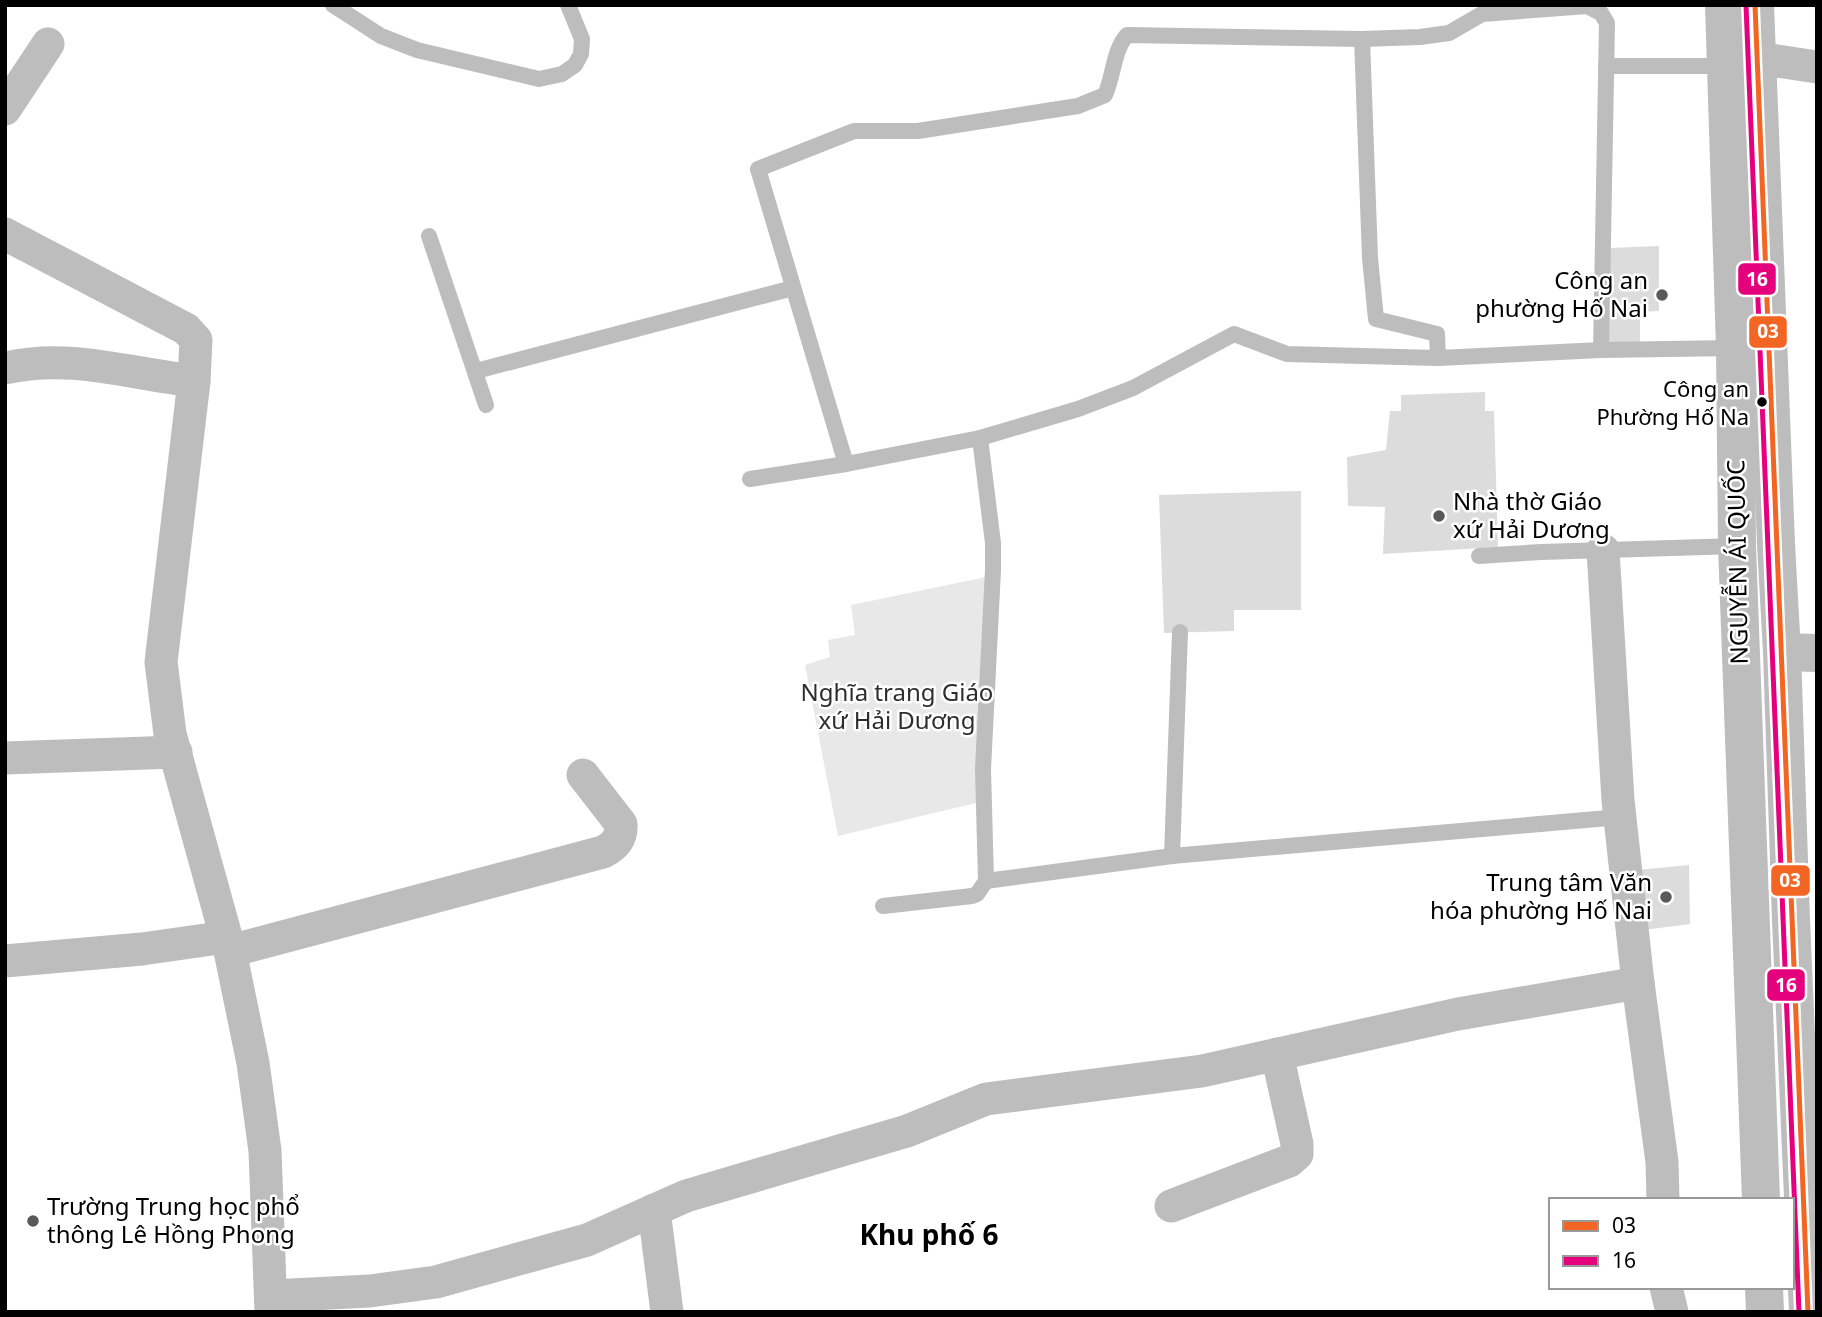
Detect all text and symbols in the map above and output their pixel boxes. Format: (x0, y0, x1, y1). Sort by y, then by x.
line badge: 16 (1737, 262, 1777, 296)
place label: Công an phường Hố Nai (1475, 263, 1648, 324)
text: 16 (1746, 266, 1768, 292)
marker: Công an phường Hố Nai (1654, 287, 1670, 303)
line badge: 03 (1748, 315, 1788, 349)
text: 03 (1757, 318, 1779, 344)
place label: Công an Phường Hố Na (1596, 373, 1749, 431)
marker: Công an Phường Hố Na (1755, 395, 1769, 409)
street label: NGUYỄN ÁI QUỐC (1718, 459, 1755, 665)
place label: Nhà thờ Giáo xứ Hải Dương (1453, 484, 1610, 545)
marker: Nhà thờ Giáo xứ Hải Dương (1431, 508, 1447, 524)
park label: Nghĩa trang Giáo xứ Hải Dương (801, 675, 993, 736)
line badge: 03 (1770, 864, 1811, 897)
place label: Trung tâm Văn hóa phường Hố Nai (1430, 865, 1652, 926)
text: 03 (1779, 867, 1801, 893)
marker: Trung tâm Văn hóa phường Hố Nai (1658, 889, 1674, 905)
line badge: 16 (1766, 968, 1806, 1002)
text: 16 (1775, 972, 1797, 998)
place label: Trường Trung học phổ thông Lê Hồng Phong (47, 1189, 300, 1250)
legend (1549, 1198, 1794, 1289)
text: 03 (1612, 1211, 1636, 1239)
marker: Trường Trung học phổ thông Lê Hồng Phong (25, 1213, 41, 1229)
district label: Khu phố 6 (860, 1215, 998, 1253)
text: 16 (1612, 1246, 1636, 1274)

